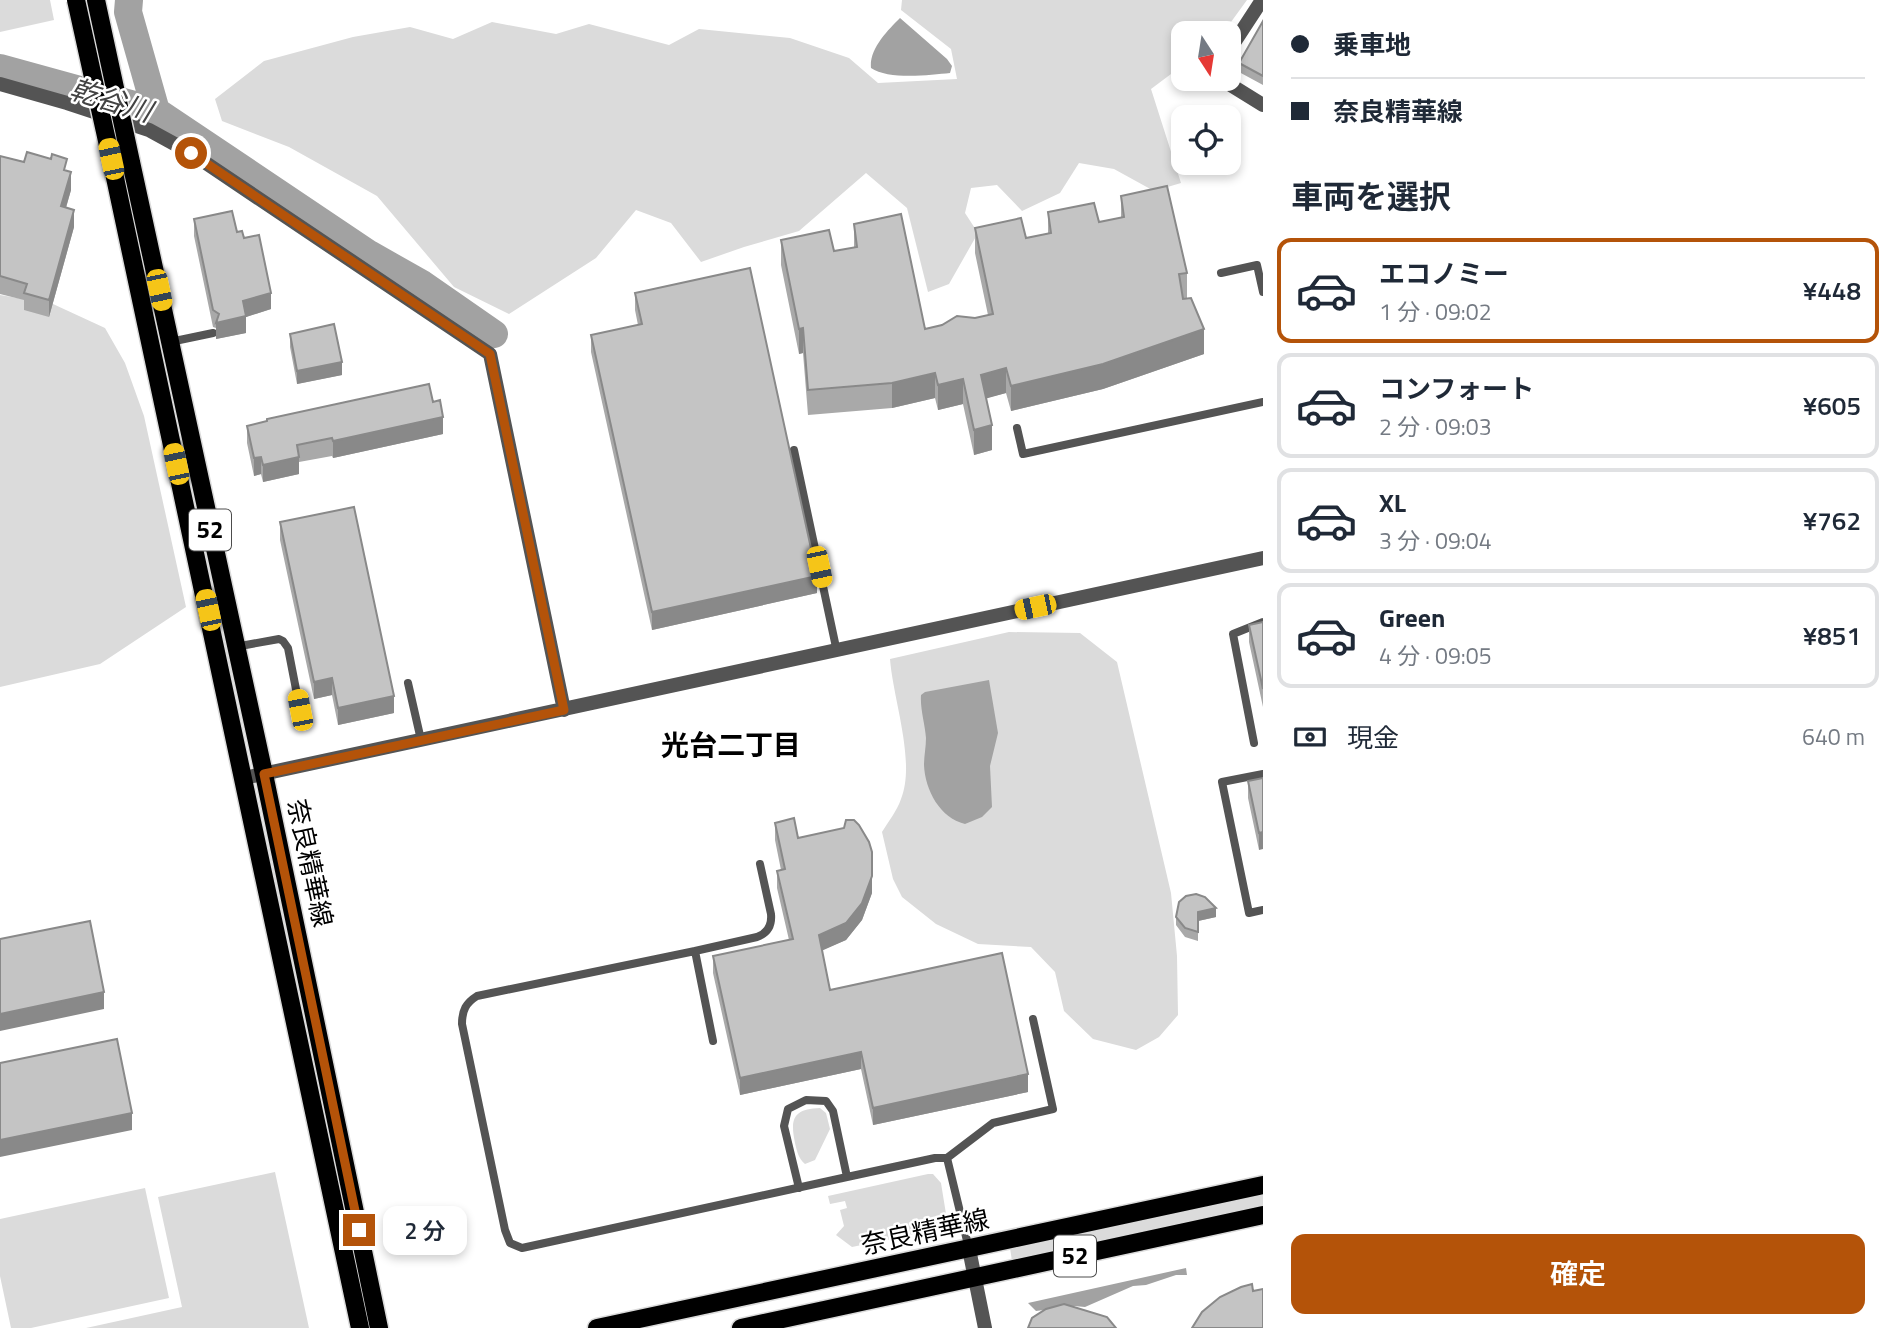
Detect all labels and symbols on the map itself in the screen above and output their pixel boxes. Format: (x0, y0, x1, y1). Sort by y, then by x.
north arrow (1171, 21, 1241, 91)
water label: 乾谷川 (65, 67, 160, 133)
car (97, 136, 126, 182)
route start (175, 137, 207, 169)
car (145, 267, 174, 313)
car (162, 441, 191, 487)
road number: 52 (189, 509, 231, 550)
car (805, 544, 834, 590)
car (194, 587, 223, 633)
car (1013, 592, 1058, 622)
car (286, 687, 315, 733)
district label: 光台二丁目 (661, 723, 801, 766)
street label: 奈良精華線 (278, 795, 343, 931)
street label: 奈良精華線 (857, 1199, 993, 1264)
callout: 2 分 (384, 1206, 467, 1254)
route end (343, 1214, 375, 1246)
road number: 52 (1054, 1236, 1096, 1276)

